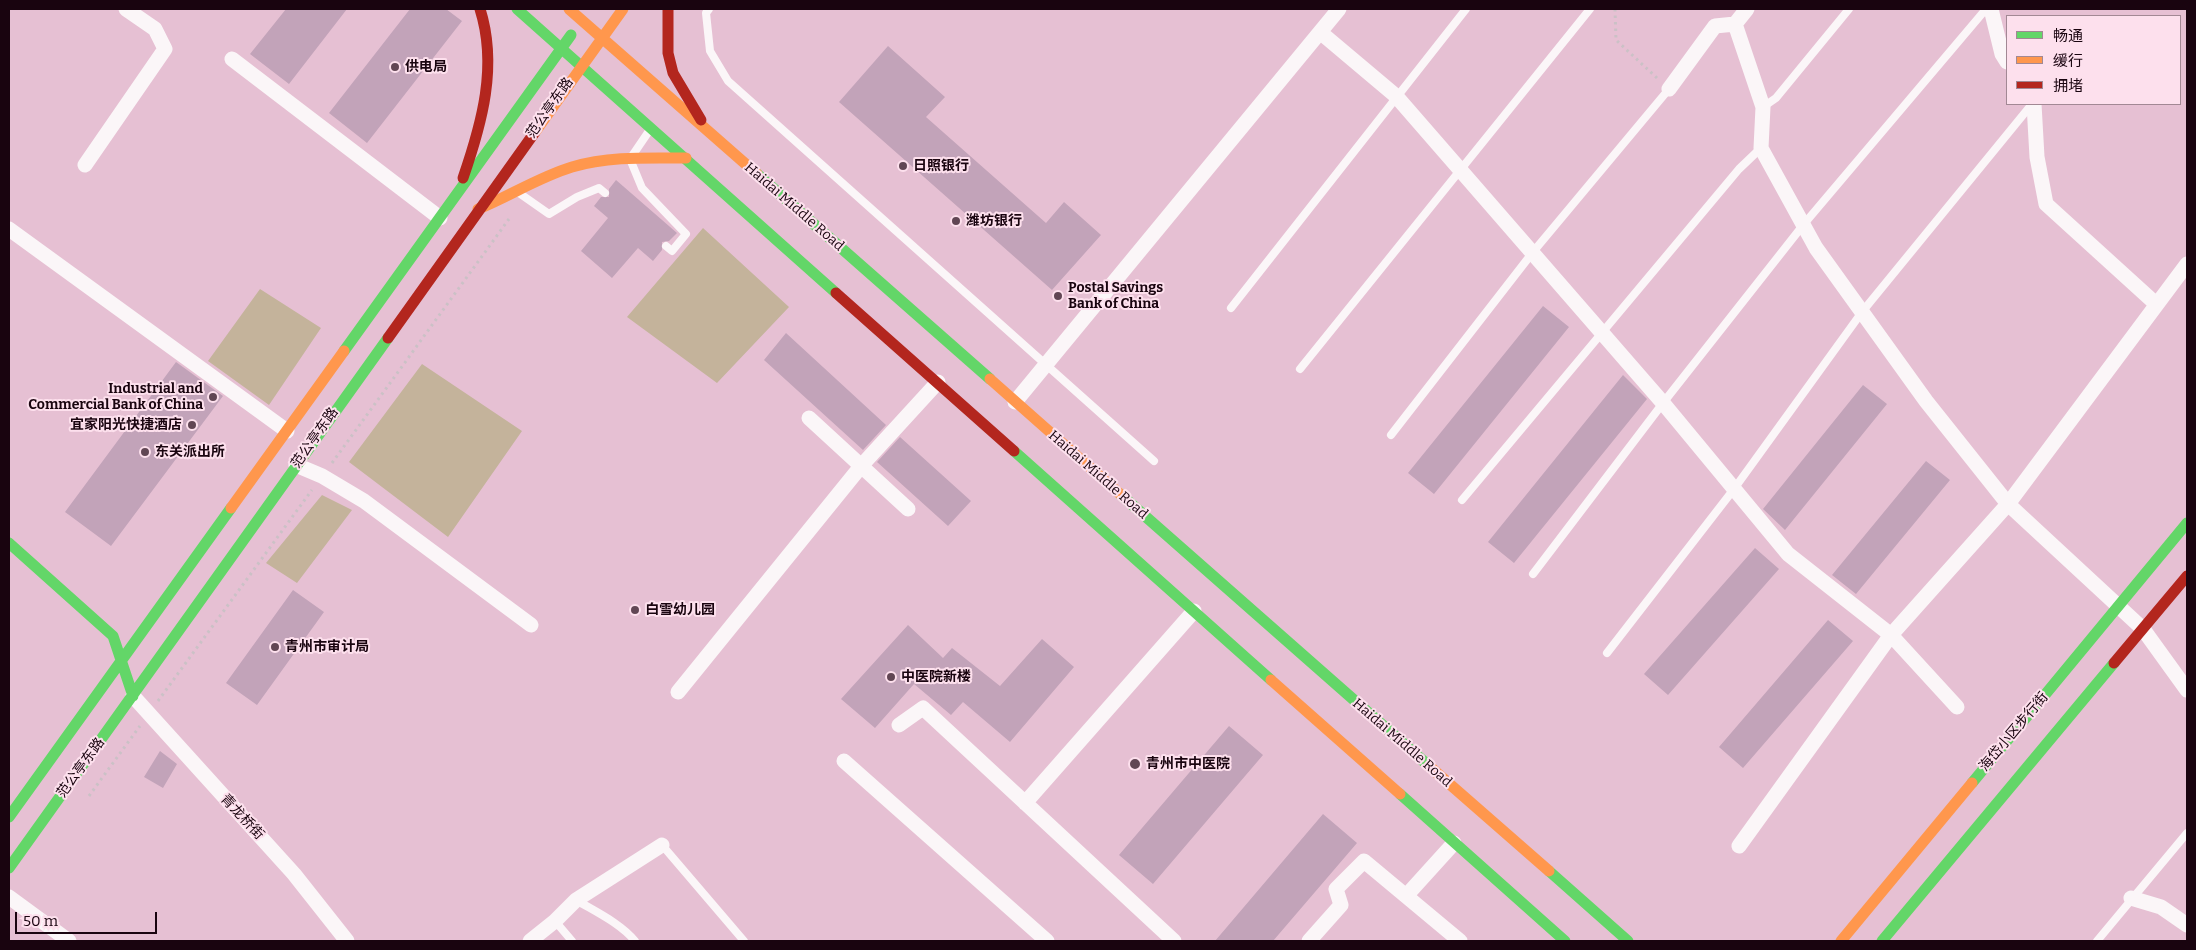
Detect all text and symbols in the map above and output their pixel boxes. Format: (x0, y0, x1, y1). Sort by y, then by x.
legend (2006, 15, 2181, 105)
text: 畅通 (2053, 27, 2083, 45)
text: 缓行 (2053, 52, 2083, 70)
place label: 供电局 (405, 59, 447, 75)
marker: 供电局 (389, 61, 401, 73)
street label: 范公亭东路 (523, 75, 577, 141)
text: 拥堵 (2053, 77, 2083, 95)
place label: 日照银行 (913, 158, 969, 174)
street label: Haidai Middle Road (741, 159, 847, 255)
marker: 日照银行 (897, 160, 909, 172)
place label: 潍坊银行 (966, 213, 1022, 229)
marker: 潍坊银行 (950, 215, 962, 227)
place label: Postal Savings Bank of China (1068, 280, 1163, 312)
marker: Postal Savings Bank of China (1052, 290, 1064, 302)
place label: Industrial and Commercial Bank of China (28, 381, 203, 414)
marker: Industrial and Commercial Bank of China (207, 391, 219, 403)
street label: 范公亭东路 (288, 405, 342, 471)
place label: 宜家阳光快捷酒店 (70, 417, 182, 433)
marker: 宜家阳光快捷酒店 (186, 419, 198, 431)
street label: Haidai Middle Road (1045, 427, 1151, 523)
place label: 东关派出所 (155, 444, 225, 460)
marker: 东关派出所 (139, 446, 151, 458)
place label: 白雪幼儿园 (645, 602, 715, 618)
marker: 白雪幼儿园 (629, 604, 641, 616)
place label: 青州市审计局 (285, 639, 369, 655)
marker: 青州市审计局 (269, 641, 281, 653)
place label: 中医院新楼 (901, 669, 971, 685)
marker: 中医院新楼 (885, 671, 897, 683)
street label: 海岱小区步行街 (1976, 689, 2052, 775)
street label: Haidai Middle Road (1349, 695, 1455, 791)
street label: 范公亭东路 (54, 735, 108, 801)
place label: 青州市中医院 (1146, 756, 1230, 772)
marker: 青州市中医院 (1128, 757, 1142, 771)
street label: 青龙桥街 (217, 791, 267, 843)
scale bar (18, 902, 160, 934)
text: 50 m (23, 912, 58, 930)

